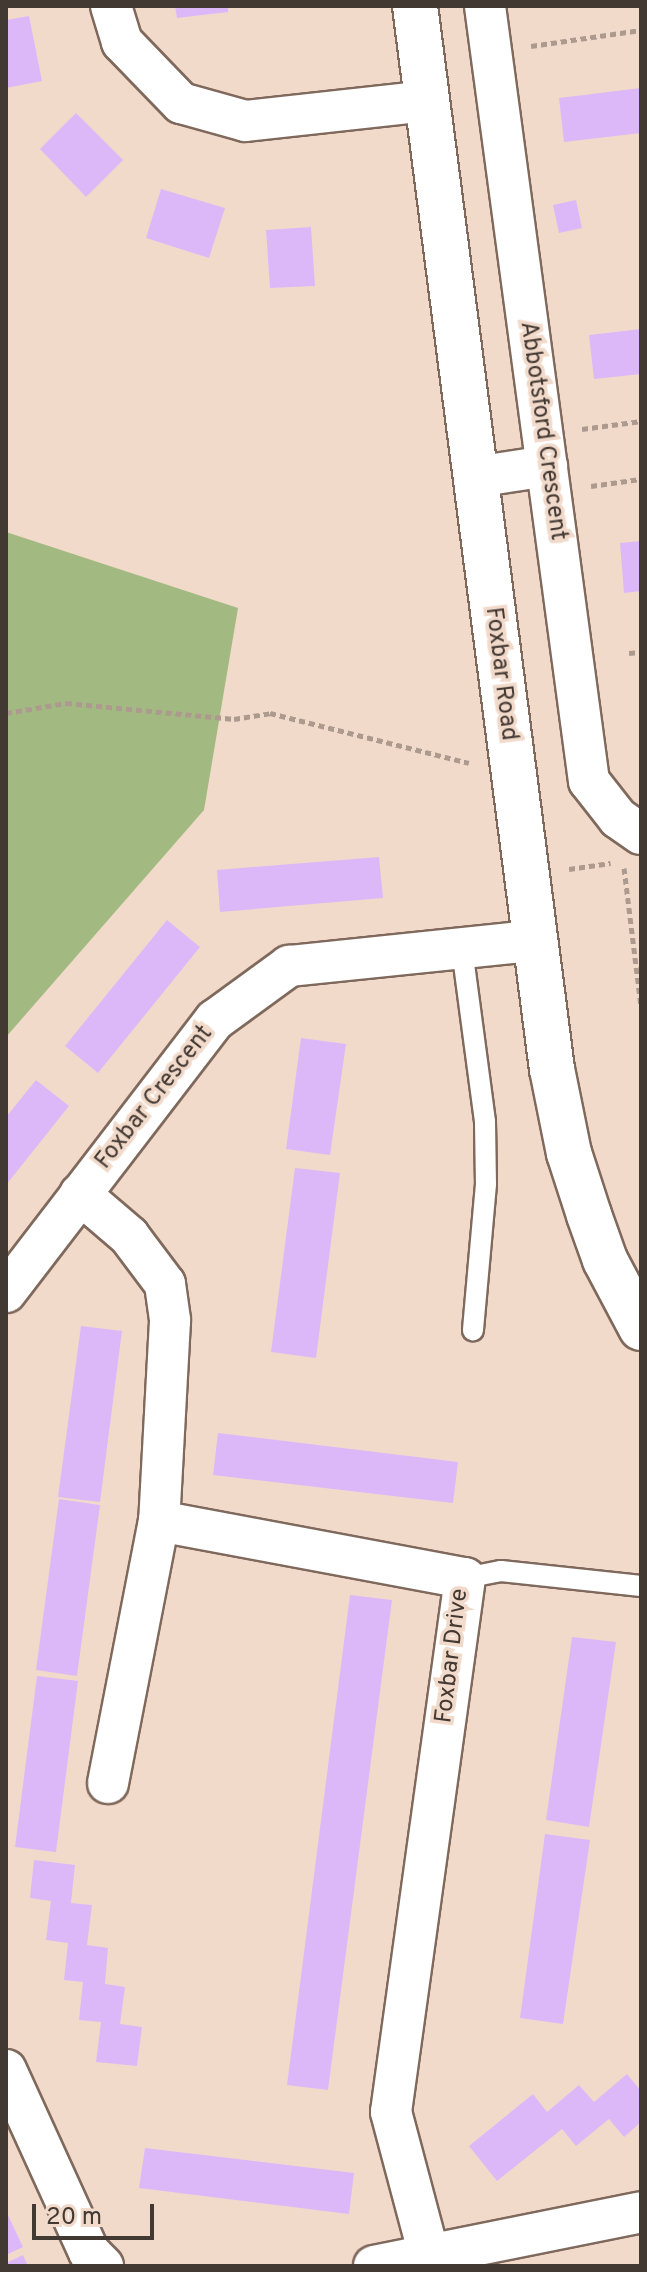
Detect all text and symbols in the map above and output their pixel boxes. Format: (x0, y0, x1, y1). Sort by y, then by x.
street label: Abbotsford Crescent (512, 320, 572, 542)
street label: Foxbar Road (478, 606, 522, 742)
street label: Foxbar Crescent (90, 1021, 220, 1175)
street label: Foxbar Drive (430, 1587, 476, 1725)
scale bar (36, 2188, 158, 2238)
text: 20 m (46, 2203, 102, 2233)

